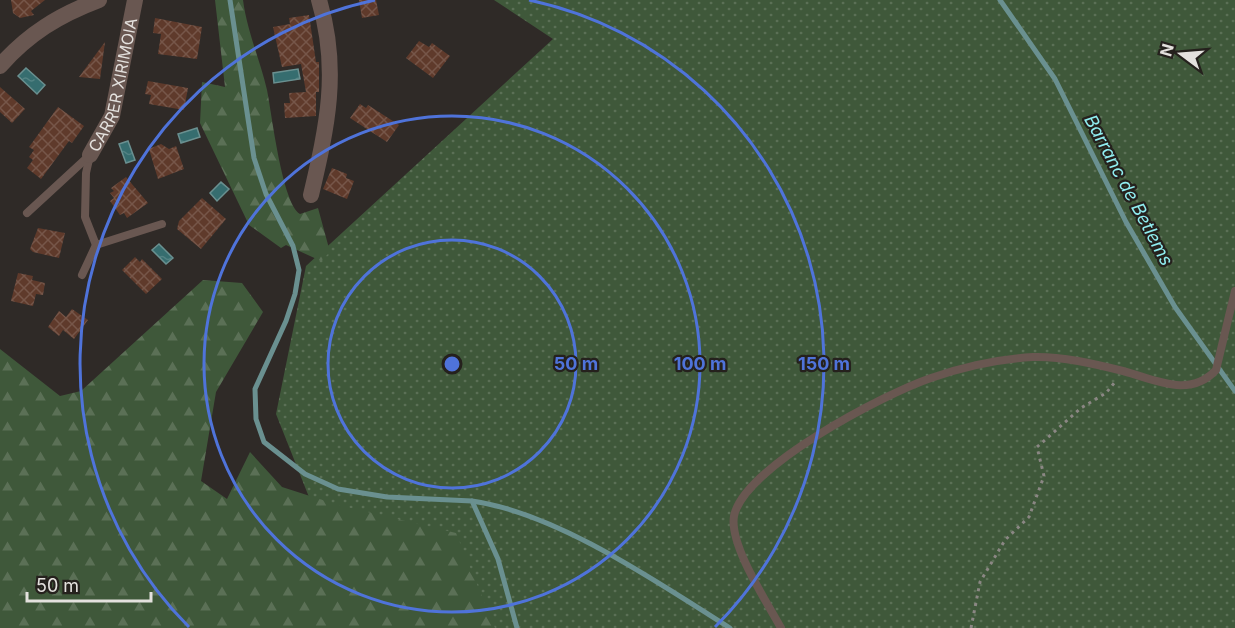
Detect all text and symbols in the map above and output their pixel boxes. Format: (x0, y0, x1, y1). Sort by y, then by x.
street label: CARRER XIRIMOIA (84, 16, 141, 155)
north arrow (1151, 24, 1211, 84)
text: N (1155, 41, 1178, 58)
water label: Barranc de Betlems (1080, 111, 1178, 269)
text: 50 m (554, 353, 598, 374)
text: 100 m (674, 353, 726, 374)
text: 150 m (798, 353, 850, 374)
centre of rings (442, 354, 462, 374)
scale bar (27, 565, 152, 603)
text: 50 m (36, 575, 79, 596)

